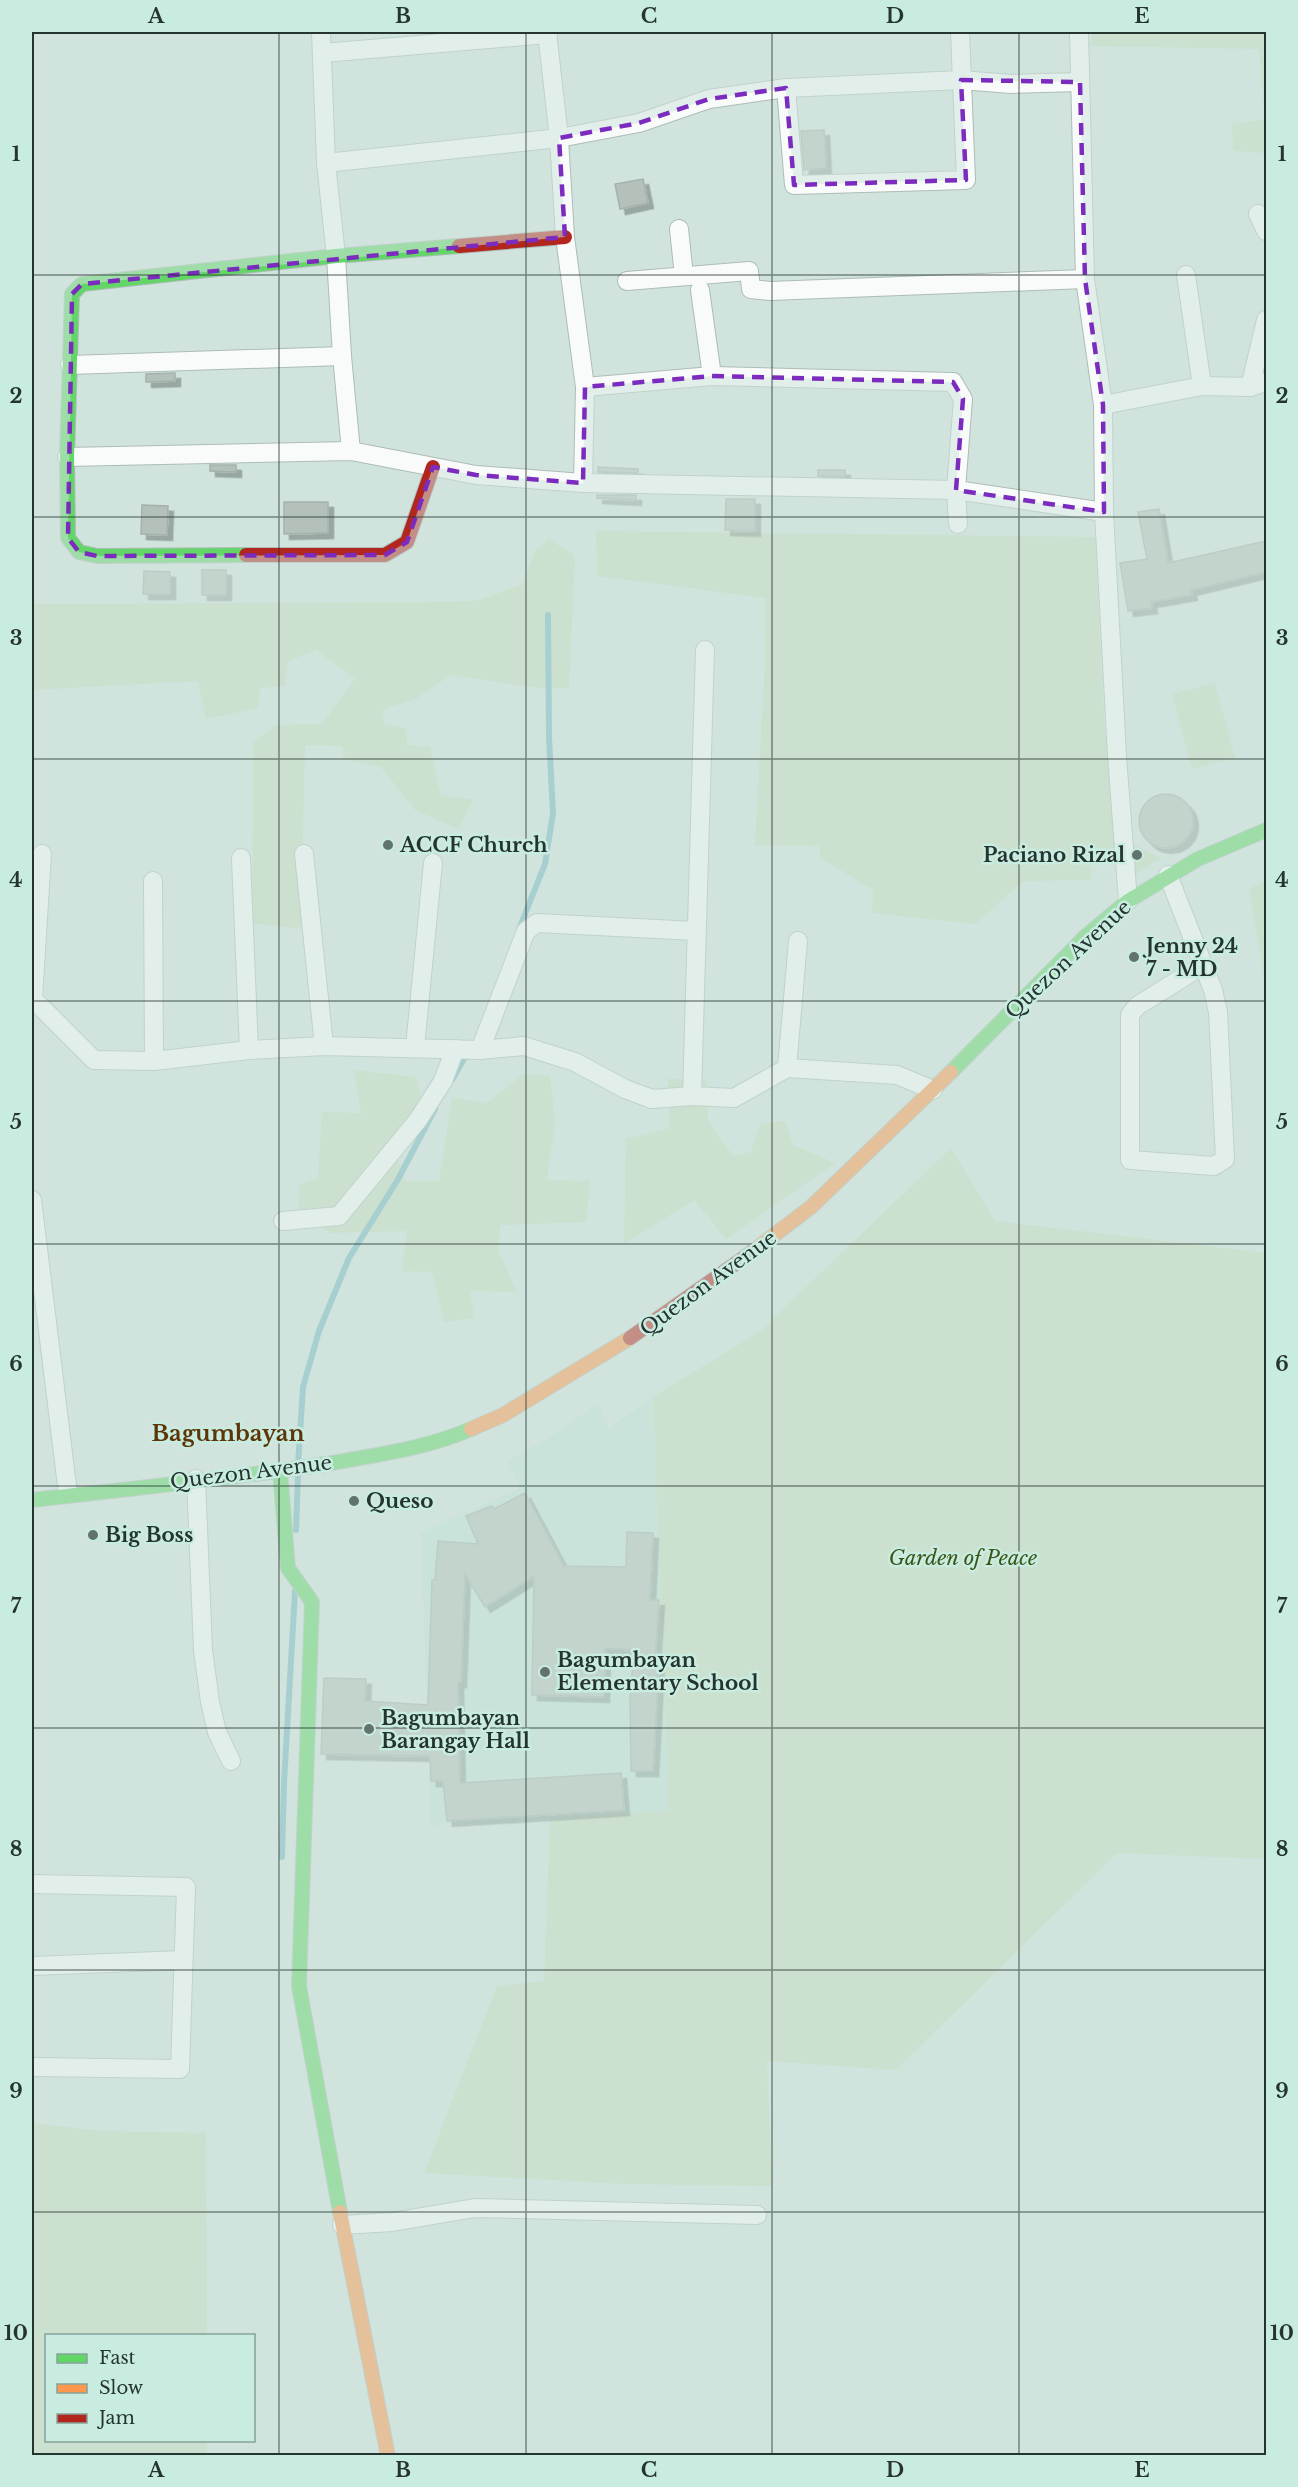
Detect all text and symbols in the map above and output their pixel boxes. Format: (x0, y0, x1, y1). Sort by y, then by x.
text: A (147, 4, 165, 28)
text: B (395, 4, 411, 28)
text: C (641, 4, 657, 28)
text: D (886, 4, 904, 28)
text: E (1134, 4, 1150, 28)
text: 1 (12, 142, 21, 166)
text: 1 (1278, 142, 1287, 166)
text: 2 (9, 384, 23, 408)
text: 2 (1275, 384, 1289, 408)
text: 3 (10, 626, 22, 650)
text: 3 (1276, 626, 1288, 650)
place label: ACCF Church (399, 833, 548, 857)
marker: ACCF Church (381, 838, 395, 852)
place label: Paciano Rizal (983, 843, 1125, 867)
marker: Paciano Rizal (1130, 848, 1144, 862)
text: 4 (9, 868, 23, 892)
text: 4 (1275, 868, 1289, 892)
street label: Quezon Avenue (1000, 895, 1136, 1023)
place label: Jenny 24 7 - MD (1142, 934, 1238, 981)
marker: Jenny 24 7 - MD (1127, 950, 1141, 964)
text: 5 (10, 1110, 22, 1134)
text: 5 (1276, 1110, 1288, 1134)
street label: Quezon Avenue (635, 1225, 781, 1341)
text: 6 (9, 1352, 23, 1376)
text: 6 (1275, 1352, 1289, 1376)
district label: Bagumbayan (151, 1420, 305, 1447)
street label: Quezon Avenue (169, 1450, 333, 1494)
place label: Queso (366, 1489, 433, 1513)
marker: Queso (347, 1494, 361, 1508)
place label: Big Boss (105, 1523, 193, 1547)
marker: Big Boss (86, 1528, 100, 1542)
park label: Garden of Peace (889, 1546, 1037, 1570)
text: 7 (11, 1594, 22, 1618)
text: 7 (1277, 1594, 1288, 1618)
place label: Bagumbayan Elementary School (557, 1648, 758, 1695)
marker: Bagumbayan Elementary School (538, 1665, 552, 1679)
place label: Bagumbayan Barangay Hall (381, 1706, 530, 1753)
marker: Bagumbayan Barangay Hall (362, 1722, 376, 1736)
text: 8 (10, 1837, 22, 1861)
text: 8 (1276, 1837, 1288, 1861)
text: 9 (9, 2079, 23, 2103)
text: 9 (1275, 2079, 1289, 2103)
text: 10 (4, 2321, 28, 2345)
text: 10 (1270, 2321, 1294, 2345)
legend (45, 2334, 255, 2442)
text: Fast (99, 2347, 136, 2369)
text: Slow (99, 2377, 144, 2399)
text: Jam (97, 2407, 135, 2429)
text: A (147, 2458, 165, 2482)
text: B (395, 2458, 411, 2482)
text: C (641, 2458, 657, 2482)
text: D (886, 2458, 904, 2482)
text: E (1134, 2458, 1150, 2482)

